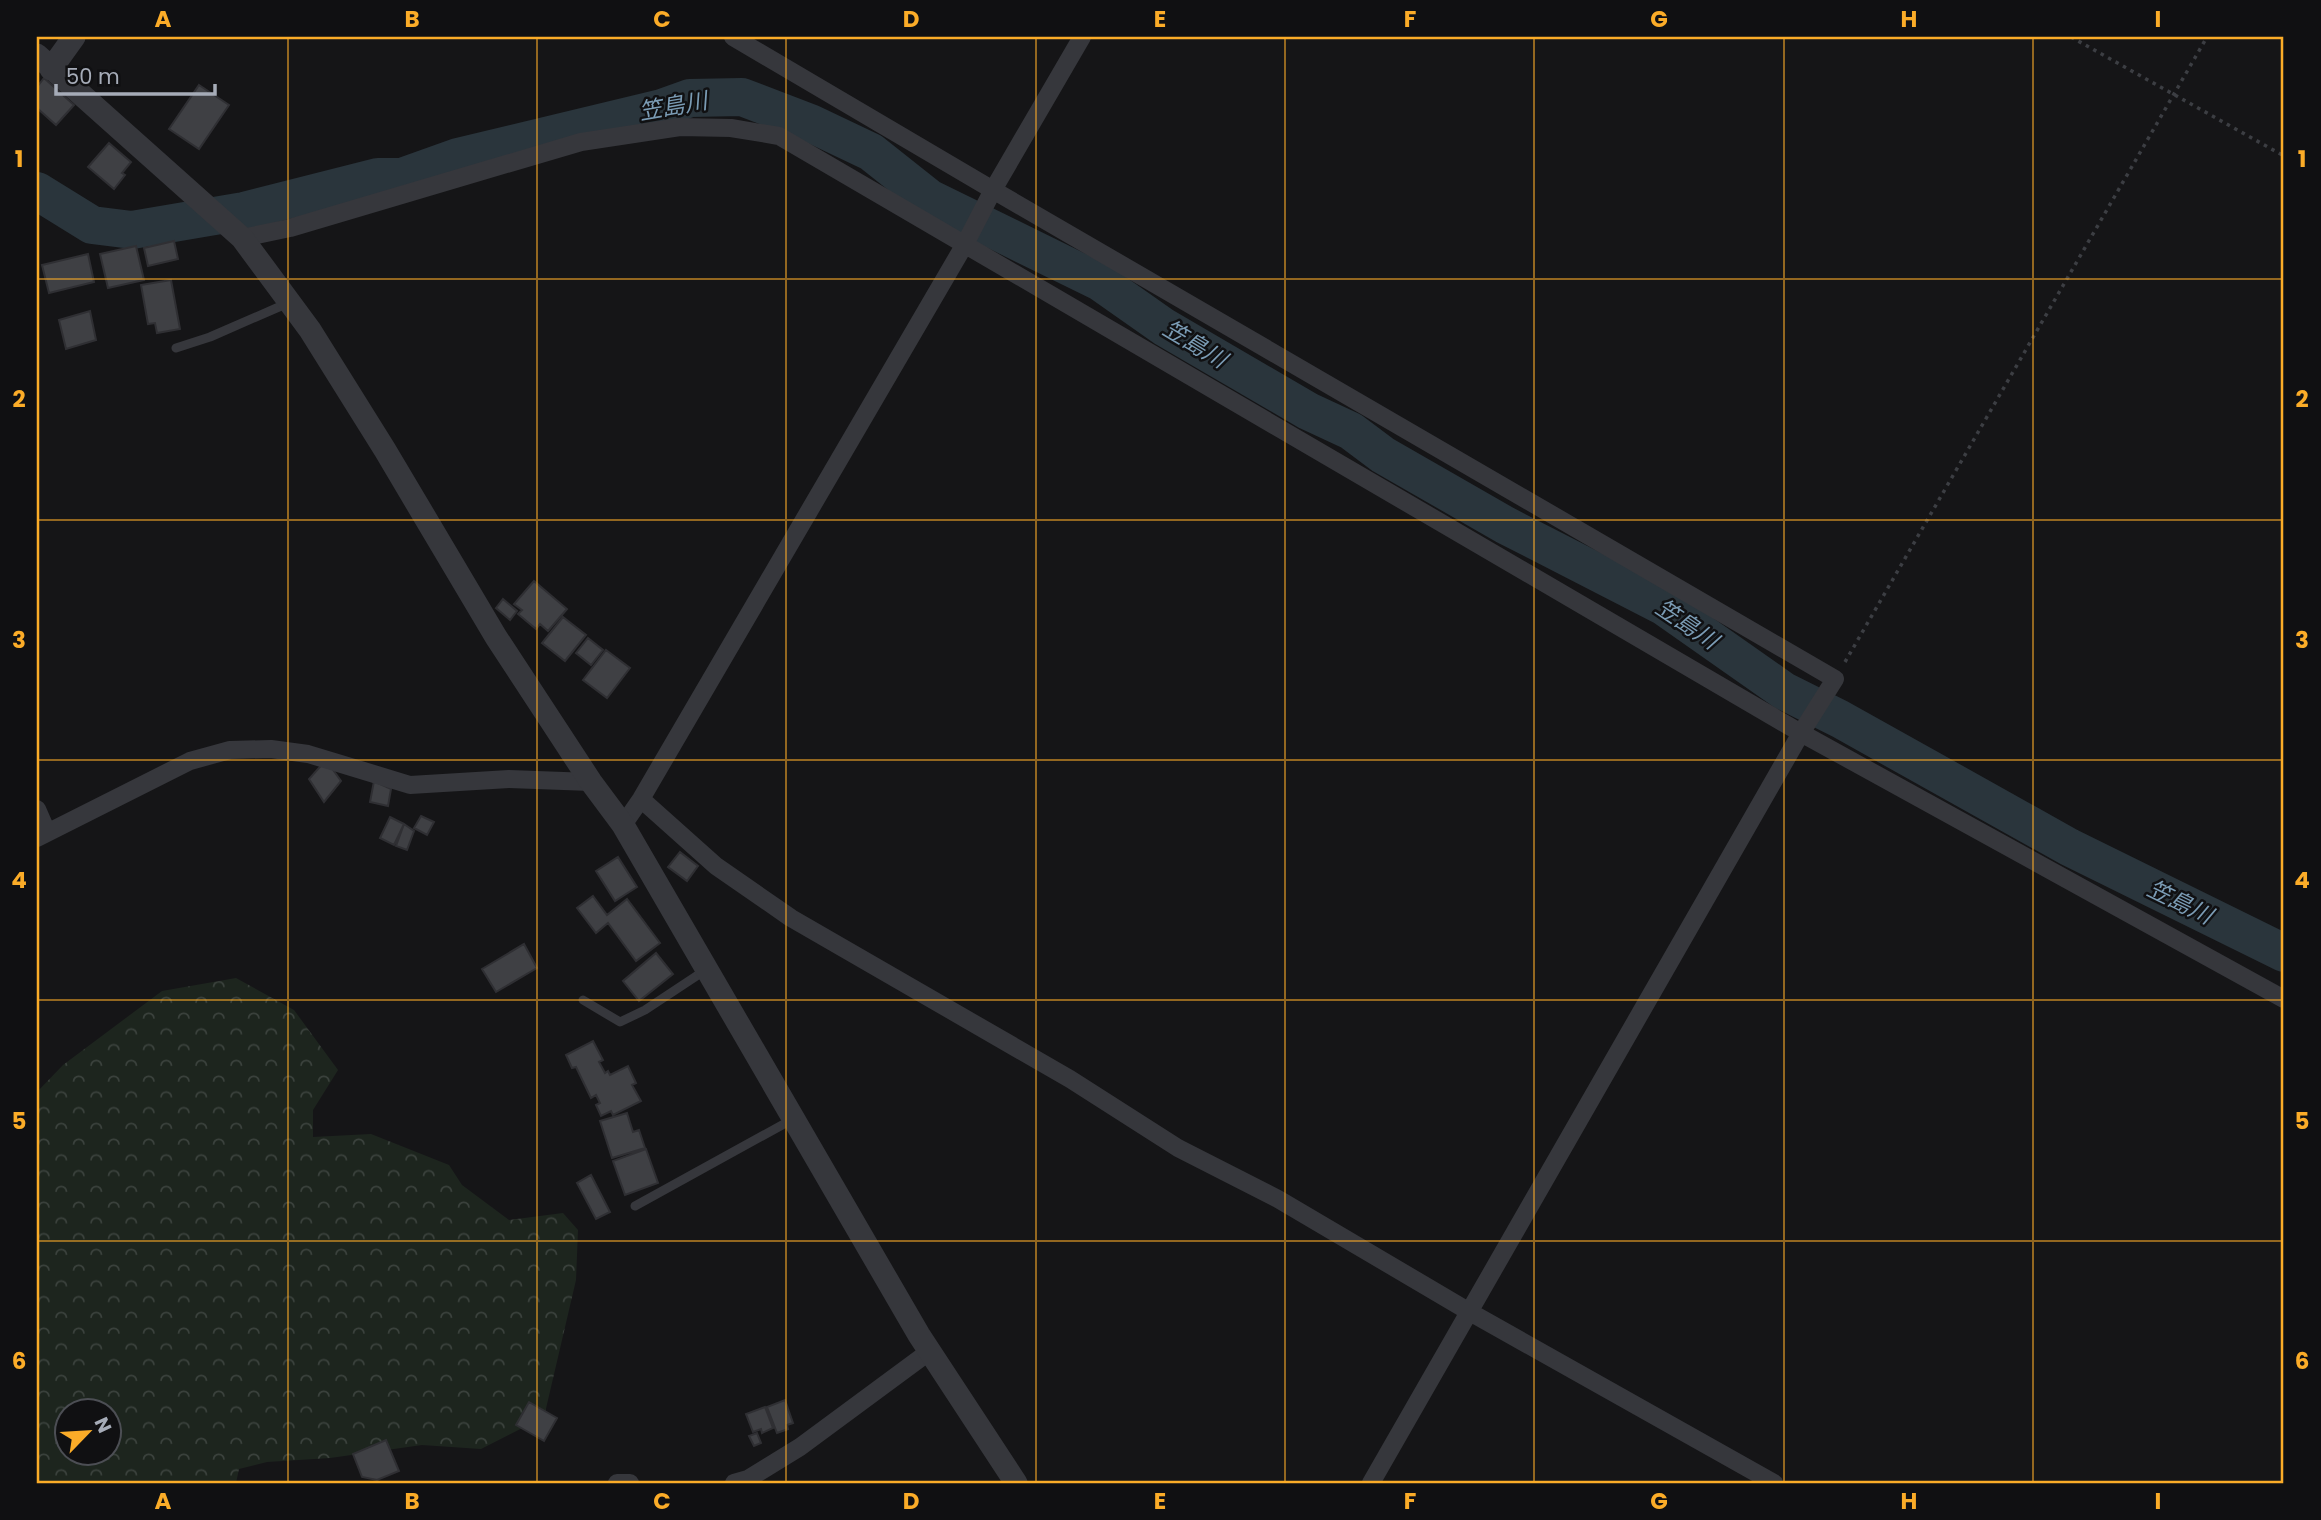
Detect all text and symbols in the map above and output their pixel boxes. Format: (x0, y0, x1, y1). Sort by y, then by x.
text: A (155, 3, 172, 35)
text: B (404, 3, 420, 35)
text: C (653, 3, 671, 35)
text: D (903, 3, 919, 35)
text: E (1154, 3, 1166, 35)
text: F (1404, 3, 1416, 35)
text: G (1650, 3, 1668, 35)
text: H (1901, 3, 1917, 35)
text: I (2155, 3, 2161, 35)
scale bar (56, 52, 215, 96)
text: 50 m (66, 62, 120, 91)
water label: 笠島川 (636, 84, 713, 128)
text: 1 (15, 143, 23, 175)
text: 1 (2298, 143, 2306, 175)
water label: 笠島川 (1157, 313, 1235, 377)
text: 2 (12, 383, 26, 415)
text: 2 (2295, 383, 2309, 415)
water label: 笠島川 (1649, 591, 1727, 658)
text: 3 (12, 624, 26, 656)
text: 3 (2295, 624, 2309, 656)
text: 4 (11, 864, 27, 896)
text: 4 (2294, 864, 2310, 896)
water label: 笠島川 (2142, 872, 2221, 933)
text: 5 (12, 1105, 26, 1137)
text: 5 (2295, 1105, 2309, 1137)
text: 6 (12, 1345, 26, 1377)
text: 6 (2295, 1345, 2309, 1377)
north arrow (52, 1398, 122, 1468)
text: N (88, 1413, 118, 1437)
text: A (155, 1485, 172, 1517)
text: B (404, 1485, 420, 1517)
text: C (653, 1485, 671, 1517)
text: D (903, 1485, 919, 1517)
text: E (1154, 1485, 1166, 1517)
text: F (1404, 1485, 1416, 1517)
text: G (1650, 1485, 1668, 1517)
text: H (1901, 1485, 1917, 1517)
text: I (2155, 1485, 2161, 1517)

